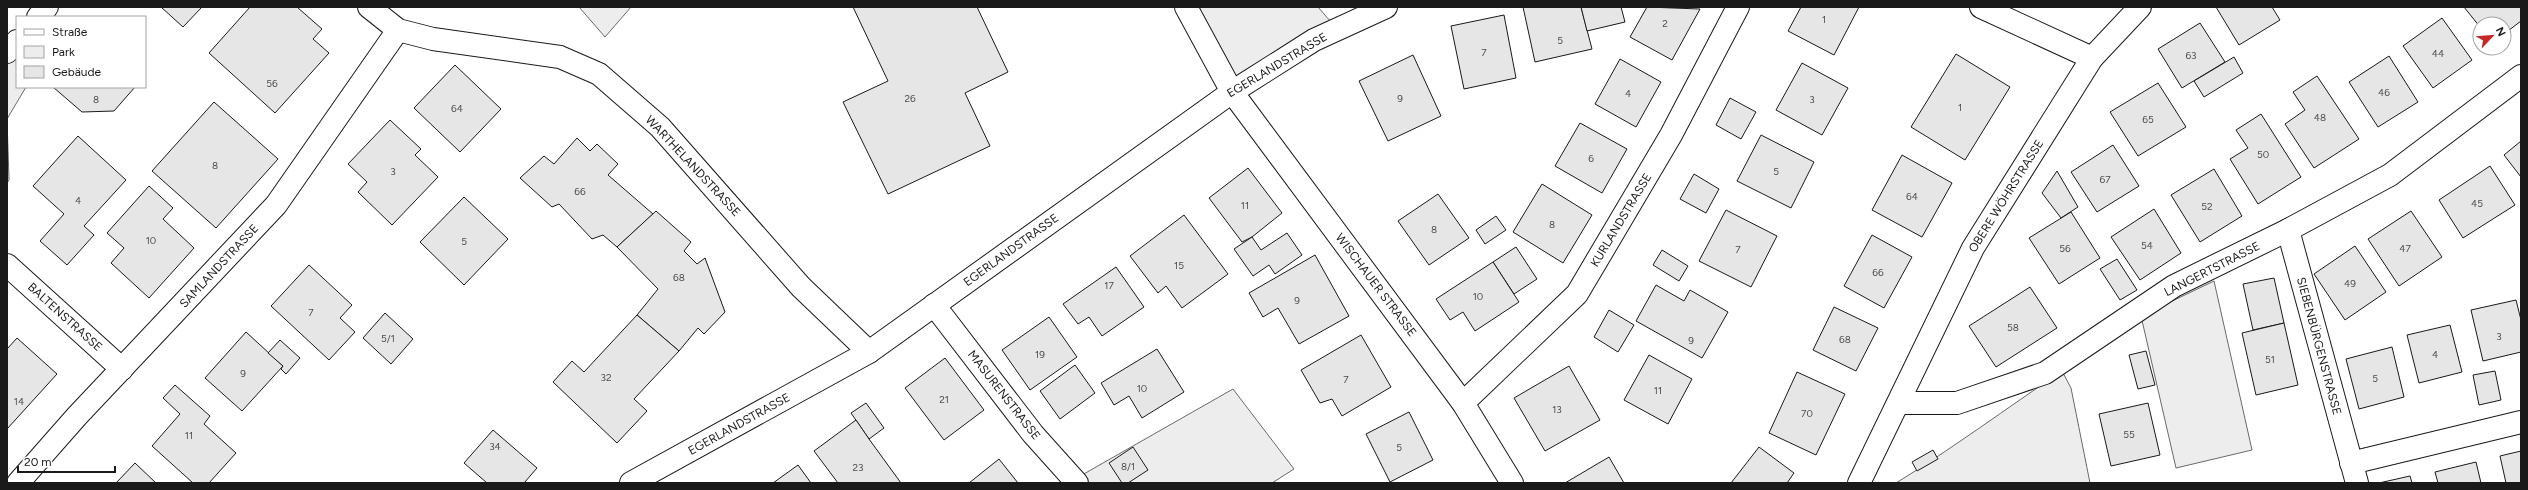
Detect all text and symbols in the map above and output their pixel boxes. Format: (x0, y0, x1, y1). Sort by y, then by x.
house number: 1 (1822, 13, 1826, 26)
legend (16, 16, 146, 88)
north arrow (2472, 16, 2512, 56)
house number: 2 (1662, 17, 1668, 30)
text: Straße (52, 25, 88, 39)
text: N (2493, 25, 2508, 39)
street label: EGERLANDSTRASSE (1224, 30, 1330, 100)
house number: 5 (1557, 34, 1563, 47)
text: Park (52, 45, 75, 59)
house number: 7 (1481, 46, 1487, 59)
house number: 44 (2432, 47, 2444, 60)
house number: 63 (2185, 49, 2197, 62)
text: Gebäude (52, 65, 102, 79)
house number: 56 (266, 77, 278, 90)
house number: 46 (2378, 86, 2390, 99)
house number: 4 (1625, 87, 1631, 100)
house number: 26 (904, 92, 916, 105)
house number: 9 (1397, 92, 1403, 105)
house number: 8 (93, 93, 99, 106)
house number: 3 (1809, 93, 1815, 106)
house number: 1 (1958, 101, 1962, 114)
house number: 64 (451, 102, 463, 115)
house number: 48 (2314, 111, 2326, 124)
street label: WARTHELANDSTRASSE (643, 113, 743, 219)
house number: 65 (2142, 113, 2154, 126)
street label: OBERE WÖHRSTRASSE (1966, 137, 2046, 255)
house number: 50 (2257, 148, 2269, 161)
house number: 6 (1588, 152, 1594, 165)
house number: 8 (212, 159, 218, 172)
house number: 3 (390, 165, 396, 178)
house number: 5 (1773, 165, 1779, 178)
street label: KURLANDSTRASSE (1588, 171, 1654, 269)
house number: 67 (2099, 173, 2111, 186)
house number: 66 (574, 185, 586, 198)
house number: 64 (1906, 190, 1918, 203)
house number: 4 (75, 194, 81, 207)
house number: 45 (2471, 197, 2483, 210)
house number: 11 (1241, 199, 1249, 212)
house number: 52 (2201, 200, 2213, 213)
street label: EGERLANDSTRASSE (961, 211, 1061, 289)
house number: 8 (1549, 218, 1555, 231)
street label: SAMLANDSTRASSE (177, 221, 261, 311)
house number: 8 (1431, 223, 1437, 236)
street label: WISCHAUER STRASSE (1333, 231, 1419, 339)
house number: 10 (146, 234, 156, 247)
house number: 5 (461, 235, 467, 248)
house number: 54 (2141, 239, 2153, 252)
street label: LANGERTSTRASSE (2162, 239, 2262, 299)
house number: 56 (2059, 242, 2071, 255)
house number: 47 (2399, 242, 2411, 255)
house number: 7 (1735, 243, 1741, 256)
house number: 15 (1174, 259, 1184, 272)
house number: 66 (1872, 266, 1884, 279)
house number: 68 (673, 271, 685, 284)
street label: SIEBENBÜRGENSTRASSE (2294, 276, 2344, 416)
house number: 49 (2344, 277, 2356, 290)
house number: 17 (1104, 279, 1114, 292)
street label: BALTENSTRASSE (25, 280, 105, 354)
house number: 10 (1473, 290, 1483, 303)
house number: 9 (1294, 294, 1300, 307)
house number: 7 (308, 306, 314, 319)
house number: 58 (2007, 321, 2019, 334)
house number: 3 (2496, 330, 2502, 343)
house number: 5/1 (381, 332, 395, 345)
house number: 68 (1839, 333, 1851, 346)
house number: 9 (1688, 334, 1694, 347)
street label: MASURENSTRASSE (965, 348, 1043, 442)
house number: 19 (1035, 348, 1045, 361)
house number: 4 (2432, 348, 2438, 361)
house number: 51 (2265, 353, 2275, 366)
house number: 9 (240, 367, 246, 380)
house number: 32 (600, 371, 612, 384)
house number: 5 (2372, 372, 2378, 385)
house number: 7 (1343, 373, 1349, 386)
house number: 10 (1137, 382, 1147, 395)
house number: 11 (1654, 384, 1662, 397)
street label: EGERLANDSTRASSE (686, 390, 792, 458)
house number: 21 (939, 393, 949, 406)
house number: 14 (14, 395, 24, 408)
house number: 13 (1552, 403, 1562, 416)
house number: 70 (1801, 407, 1813, 420)
house number: 55 (2123, 428, 2135, 441)
house number: 11 (185, 429, 193, 442)
house number: 34 (489, 440, 501, 453)
house number: 5 (1396, 441, 1402, 454)
scale bar (18, 448, 115, 474)
text: 20 m (24, 455, 52, 469)
house number: 8/1 (1121, 460, 1135, 473)
house number: 23 (852, 461, 864, 474)

